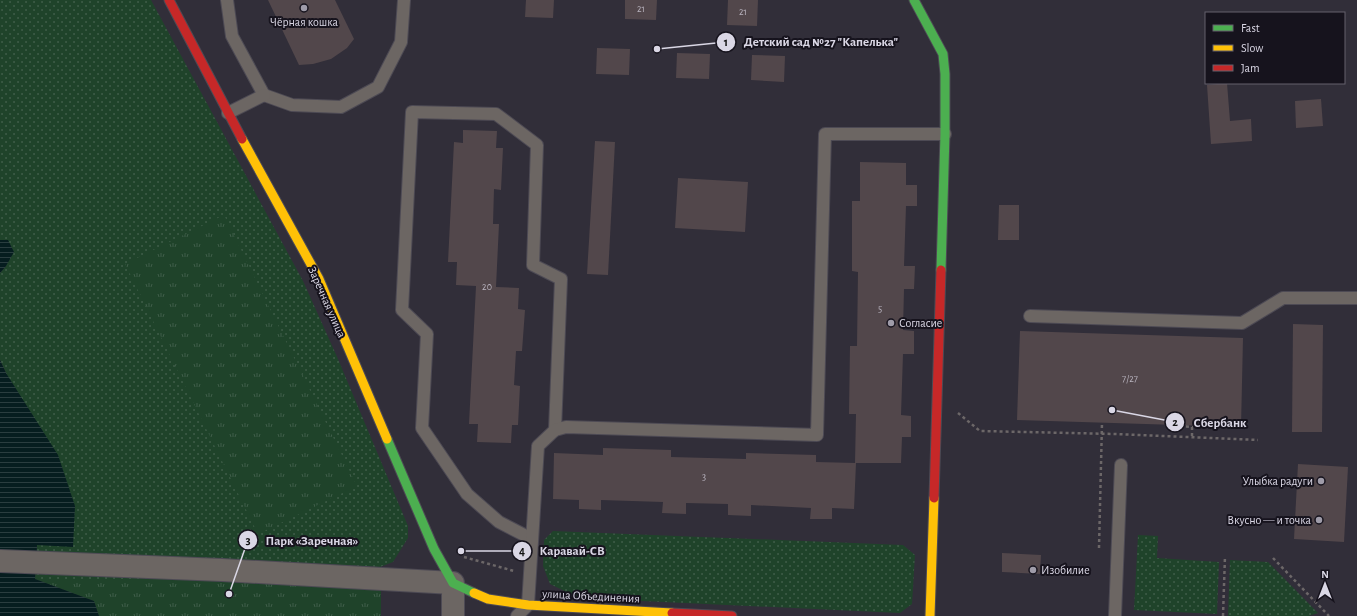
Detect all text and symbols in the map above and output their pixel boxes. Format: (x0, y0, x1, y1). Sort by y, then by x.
marker: Чёрная кошка (299, 3, 309, 13)
house number: 21 (637, 4, 645, 14)
house number: 21 (739, 7, 747, 17)
legend (1205, 12, 1345, 84)
place label: Чёрная кошка (270, 16, 338, 28)
text: Fast (1241, 22, 1260, 34)
callout: Детский сад №27 "Капелька" (716, 29, 906, 54)
text: 1 (724, 36, 728, 48)
text: Детский сад №27 "Капелька" (744, 36, 899, 49)
text: Slow (1241, 42, 1263, 54)
text: Jam (1241, 62, 1260, 74)
street label: Заречная улица (305, 265, 348, 340)
house number: 20 (482, 282, 492, 292)
house number: 5 (878, 304, 882, 314)
place label: Согласие (899, 317, 942, 329)
marker: Согласие (886, 318, 896, 328)
house number: 7/27 (1122, 374, 1138, 384)
callout: Сбербанк (1165, 409, 1254, 434)
text: 2 (1172, 416, 1178, 428)
text: Сбербанк (1194, 417, 1247, 430)
house number: 3 (702, 472, 706, 482)
place label: Улыбка радуги (1242, 475, 1313, 488)
marker: Улыбка радуги (1316, 476, 1326, 486)
place label: Вкусно — и точка (1227, 514, 1312, 527)
marker: Вкусно — и точка (1314, 515, 1324, 525)
callout: Парк «Заречная» (238, 528, 367, 553)
text: 3 (245, 534, 251, 546)
text: Парк «Заречная» (266, 535, 358, 548)
callout: Каравай-СВ (512, 538, 613, 563)
text: 4 (519, 545, 525, 557)
text: Каравай-СВ (539, 545, 605, 558)
place label: Изобилие (1041, 564, 1090, 576)
north arrow (1305, 564, 1345, 604)
marker: Изобилие (1028, 565, 1038, 575)
text: N (1321, 569, 1329, 580)
street label: улица Объединения (541, 587, 640, 606)

